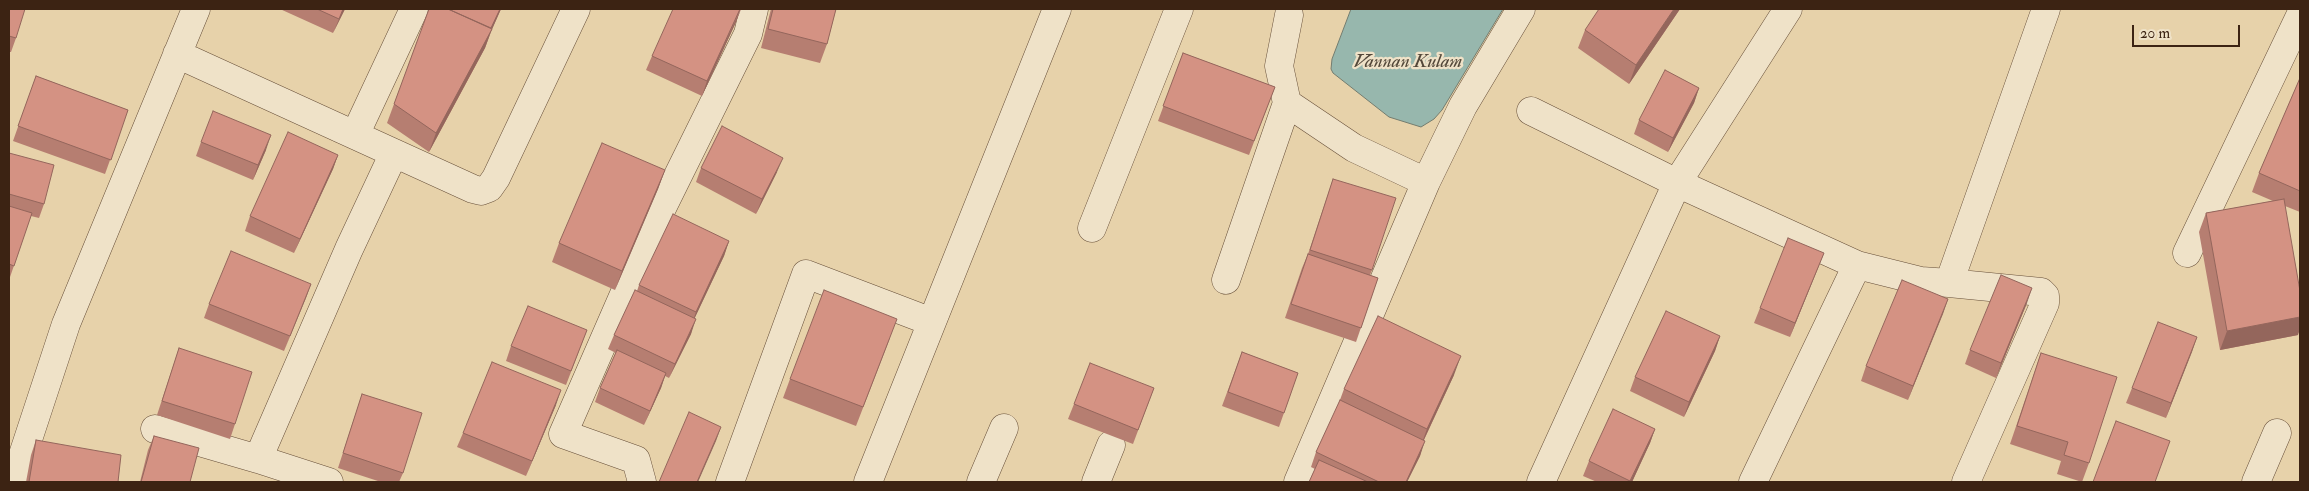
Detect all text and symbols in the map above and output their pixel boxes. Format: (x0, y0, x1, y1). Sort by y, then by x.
scale bar (2134, 15, 2242, 47)
text: 20 m (2140, 24, 2170, 43)
water label: Vannan Kulam (1354, 52, 1462, 74)

